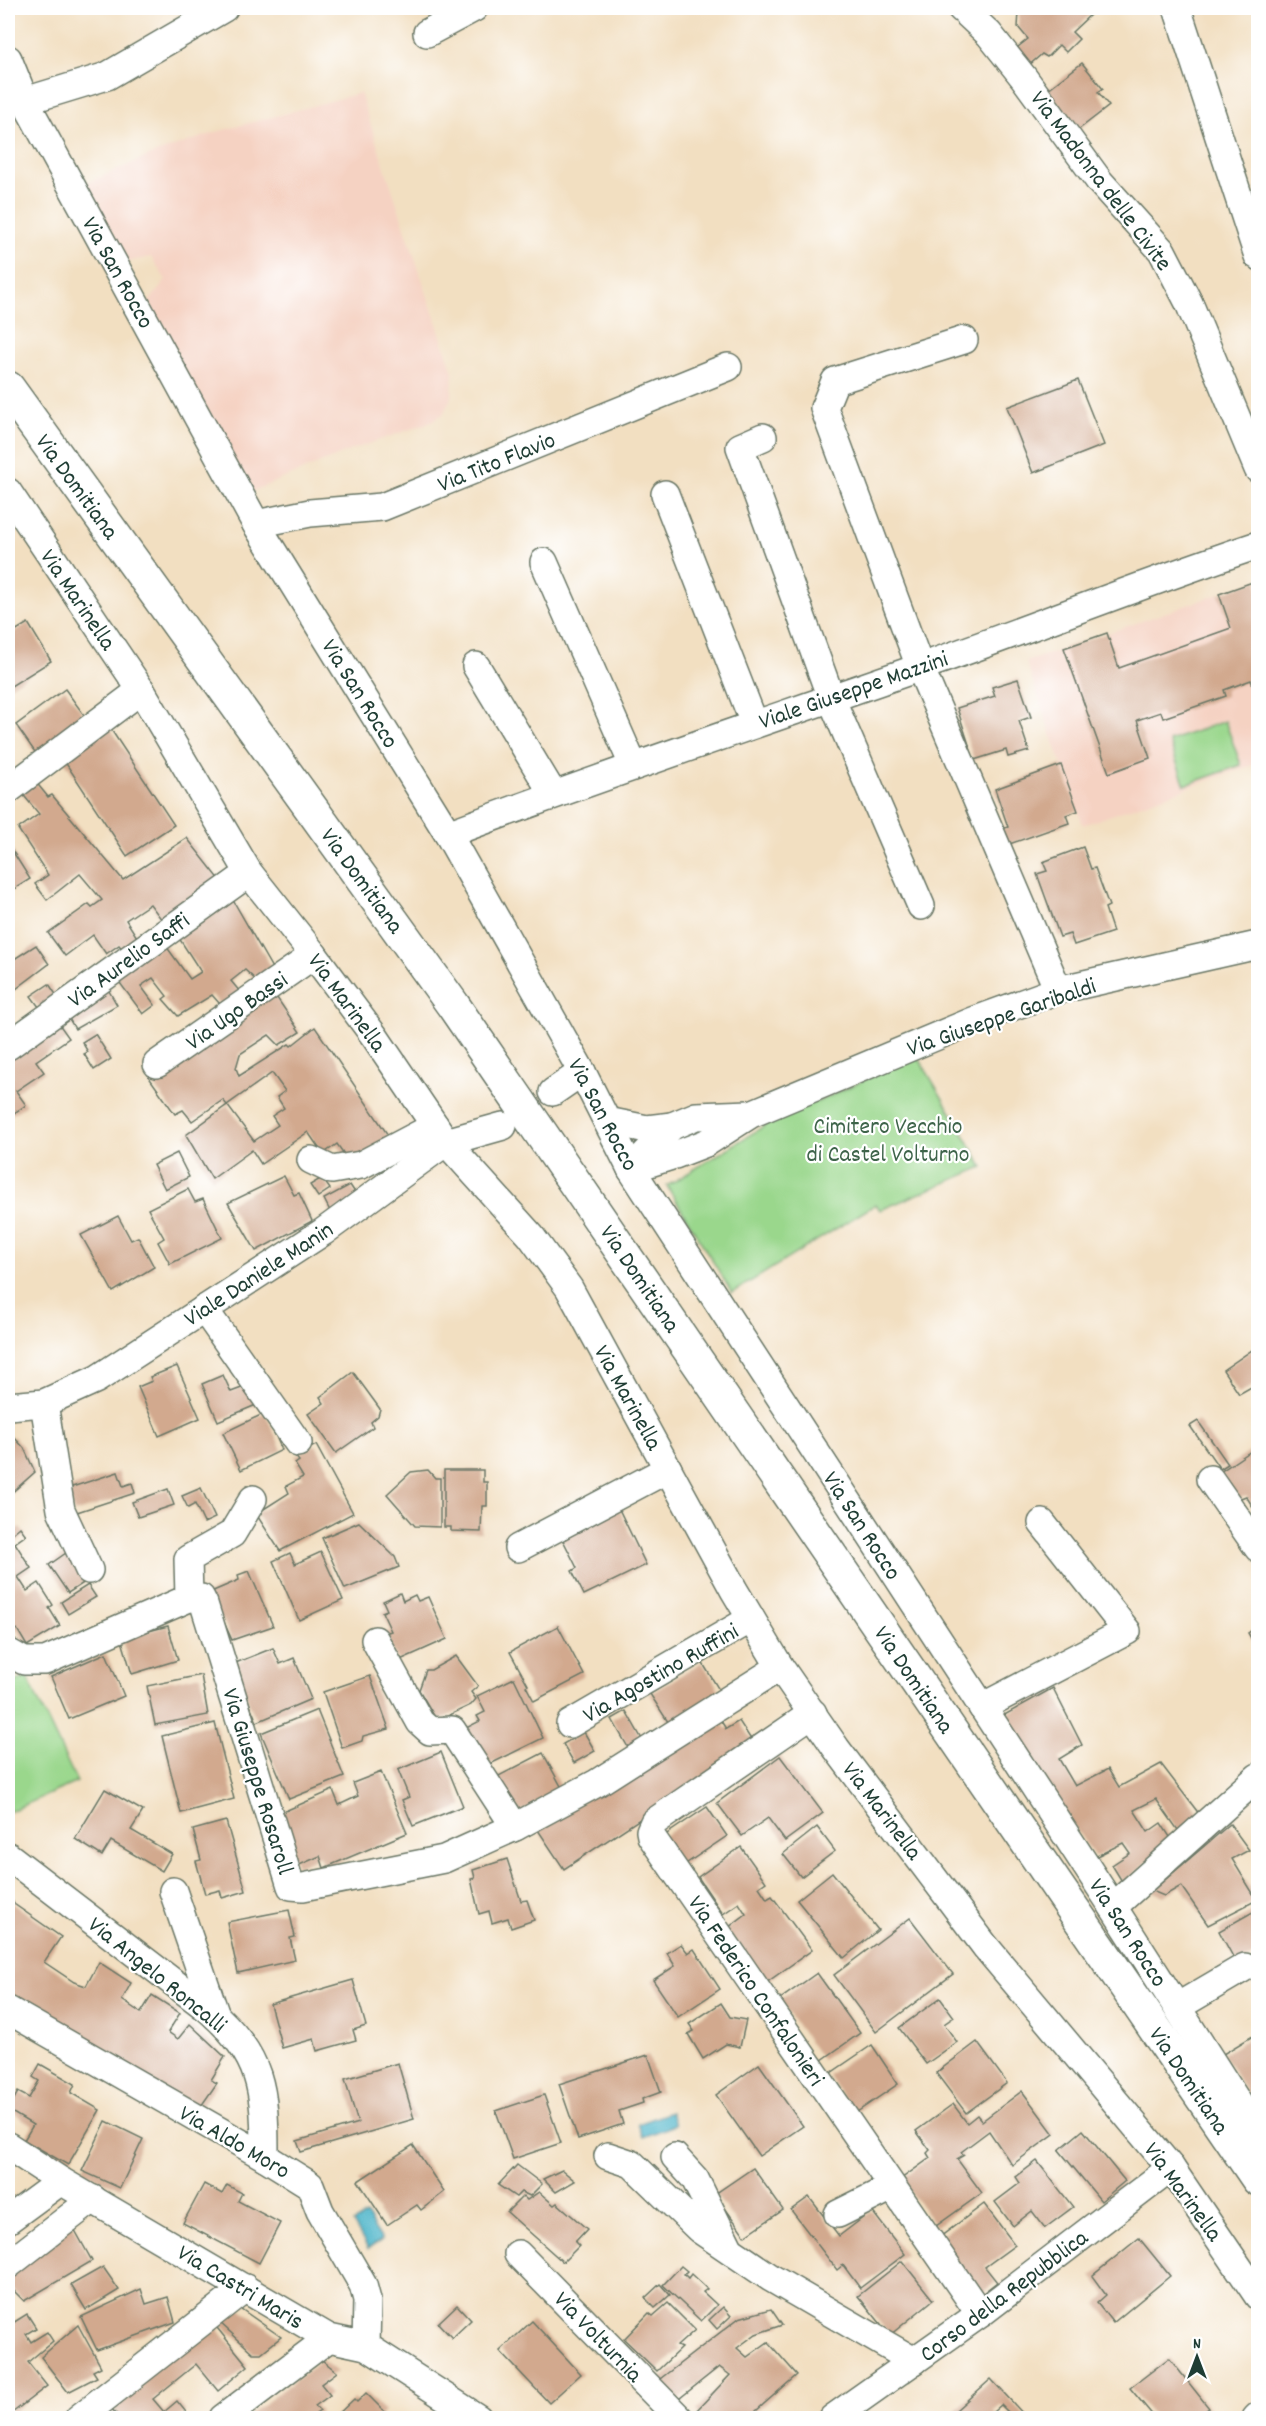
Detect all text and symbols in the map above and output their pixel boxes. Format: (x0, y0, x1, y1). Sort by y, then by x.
street label: Via Madonna delle Civite (1020, 84, 1179, 279)
street label: Via San Rocco (72, 211, 161, 336)
street label: Via Tito Flavio (433, 425, 561, 503)
street label: Via Domitiana (26, 428, 126, 548)
street label: Via Marinella (30, 543, 123, 659)
street label: Via San Rocco (311, 633, 406, 756)
street label: Viale Giuseppe Mazzini (755, 644, 953, 740)
street label: Via Domitiana (311, 822, 411, 942)
street label: Via Aurelio Saffi (62, 905, 198, 1017)
street label: Via Marinella (298, 947, 394, 1061)
street label: Via Ugo Bassi (180, 965, 296, 1060)
street label: Via Giuseppe Garibaldi (903, 971, 1101, 1067)
street label: Via San Rocco (557, 1053, 645, 1178)
park label: Cimitero Vecchio di Castel Volturno (807, 1111, 969, 1173)
street label: Viale Daniele Manin (178, 1214, 341, 1337)
street label: Via Domitiana (590, 1219, 688, 1341)
street label: Via Marinella (583, 1340, 670, 1458)
street label: Via San Rocco (813, 1466, 908, 1588)
street label: Via Agostino Ruffini (577, 1616, 746, 1733)
street label: Via Domitiana (864, 1620, 962, 1742)
street label: Via Giuseppe Rosaroll (212, 1685, 301, 1879)
street label: Via Marinella (832, 1755, 929, 1869)
street label: Via San Rocco (1079, 1873, 1174, 1995)
street label: Via Federico Confalonieri (678, 1889, 831, 2094)
street label: Via Angelo Roncalli (79, 1910, 233, 2043)
street label: Via Domitiana (1139, 2021, 1237, 2143)
street label: Via Aldo Moro (172, 2098, 295, 2189)
street label: Via Marinella (1134, 2136, 1230, 2250)
street label: Corso della Repubblica (913, 2222, 1097, 2372)
street label: Via Castri Maris (170, 2237, 309, 2340)
street label: Via Volturnia (545, 2285, 650, 2392)
north arrow (1167, 2327, 1227, 2387)
text: N (1193, 2333, 1201, 2356)

